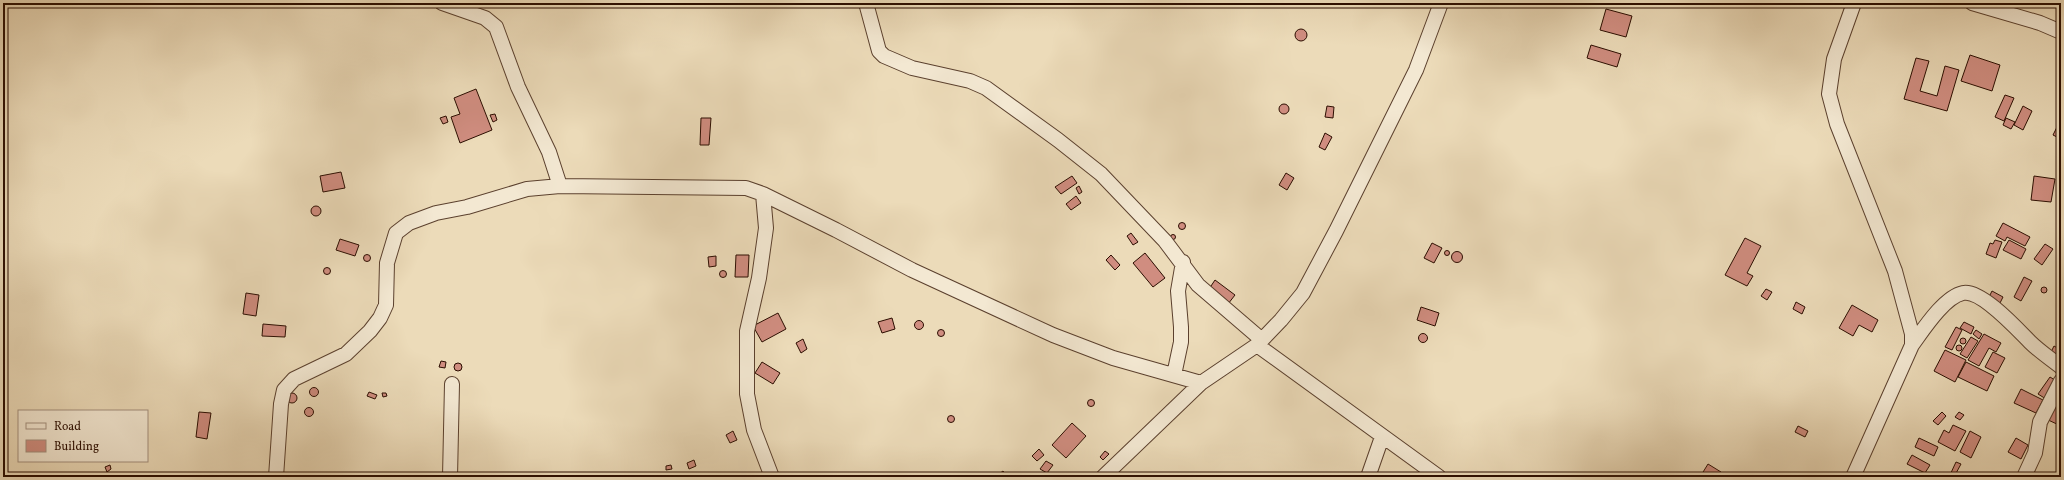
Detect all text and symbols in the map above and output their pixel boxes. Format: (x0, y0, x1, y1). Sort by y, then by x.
legend (18, 410, 148, 462)
text: Road (54, 419, 81, 435)
text: Building (54, 439, 99, 455)

